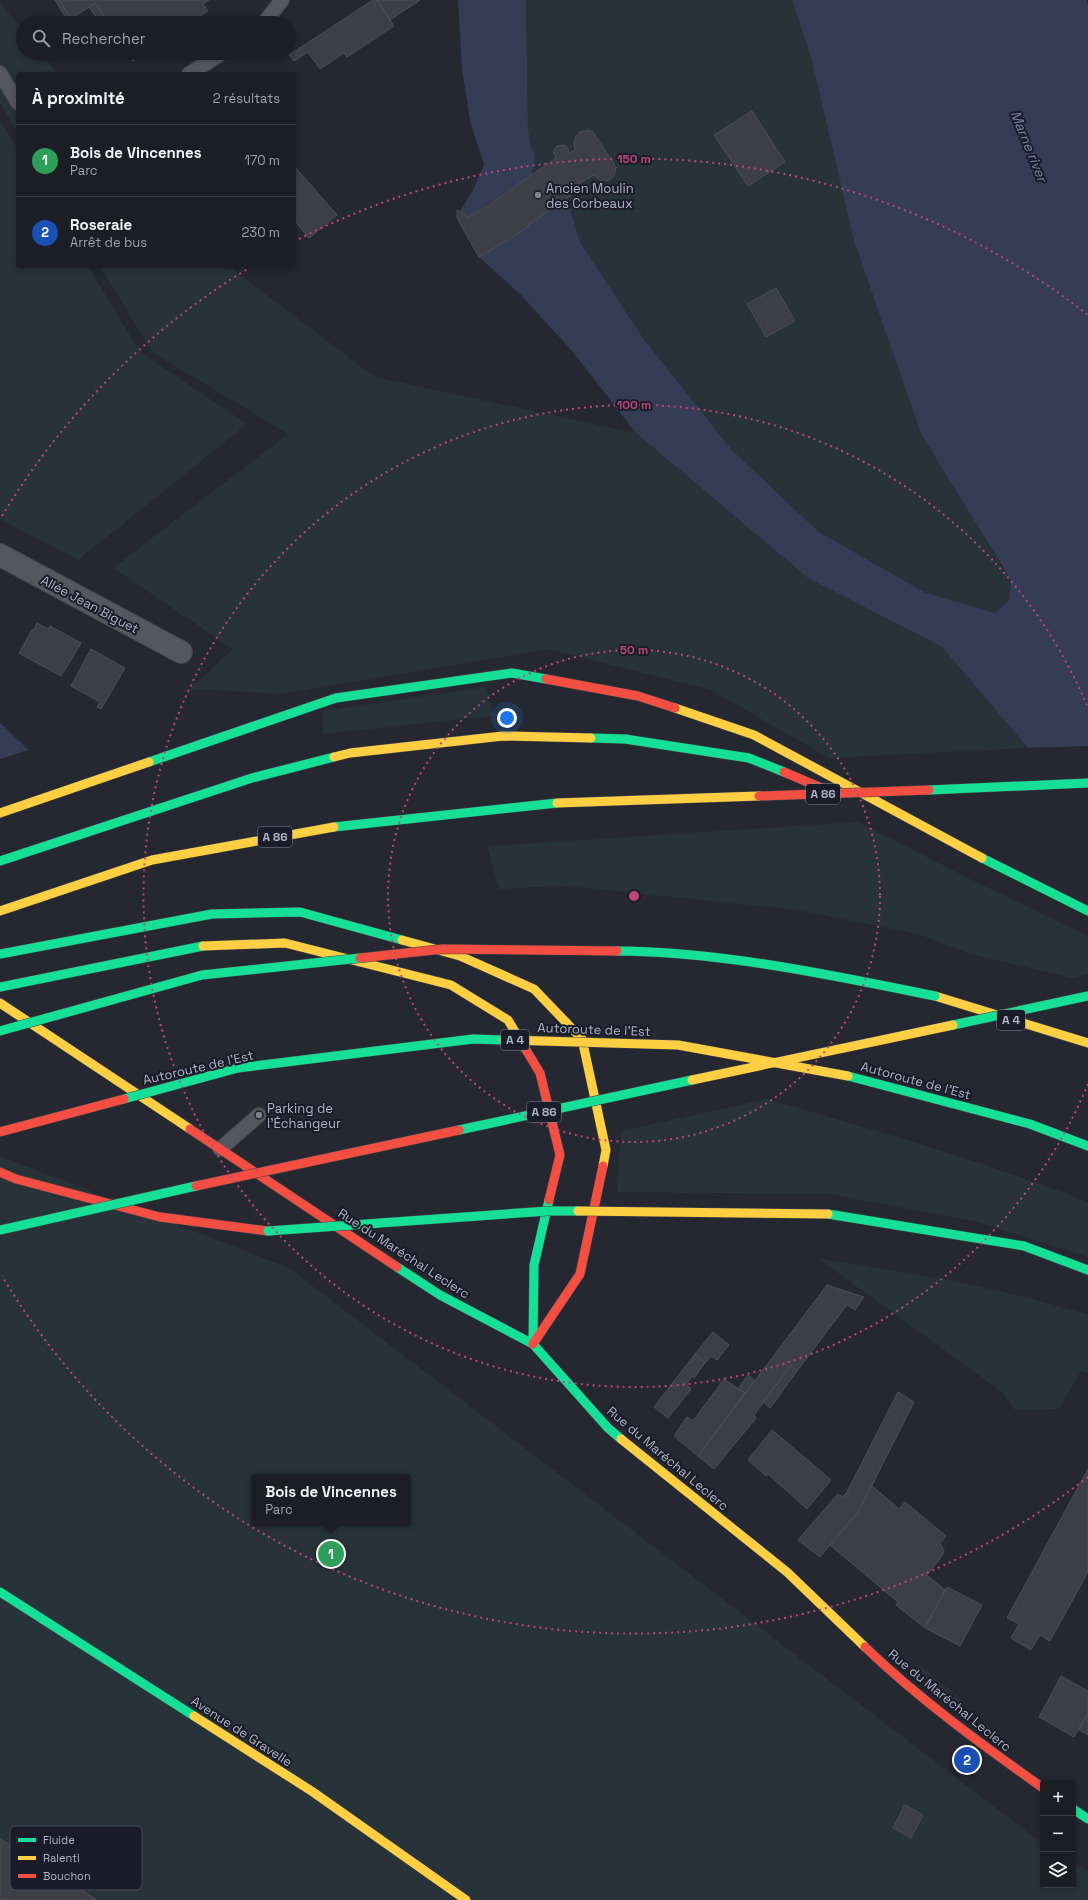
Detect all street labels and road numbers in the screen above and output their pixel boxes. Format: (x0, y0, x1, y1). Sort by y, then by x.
street label: Allée Jean Biguet (38, 571, 142, 637)
road number: A 86 (806, 784, 840, 804)
road number: A 86 (258, 827, 292, 847)
road number: A 4 (997, 1010, 1025, 1030)
street label: Autoroute de l’Est (537, 1019, 651, 1040)
road number: A 4 (501, 1030, 529, 1050)
street label: Autoroute de l’Est (141, 1046, 255, 1089)
street label: Autoroute de l’Est (859, 1058, 973, 1103)
road number: A 86 (527, 1102, 561, 1122)
street label: Rue du Maréchal Leclerc (335, 1204, 473, 1302)
street label: Rue du Maréchal Leclerc (603, 1403, 732, 1514)
street label: Rue du Maréchal Leclerc (885, 1645, 1015, 1755)
street label: Avenue de Gravelle (188, 1692, 296, 1771)

